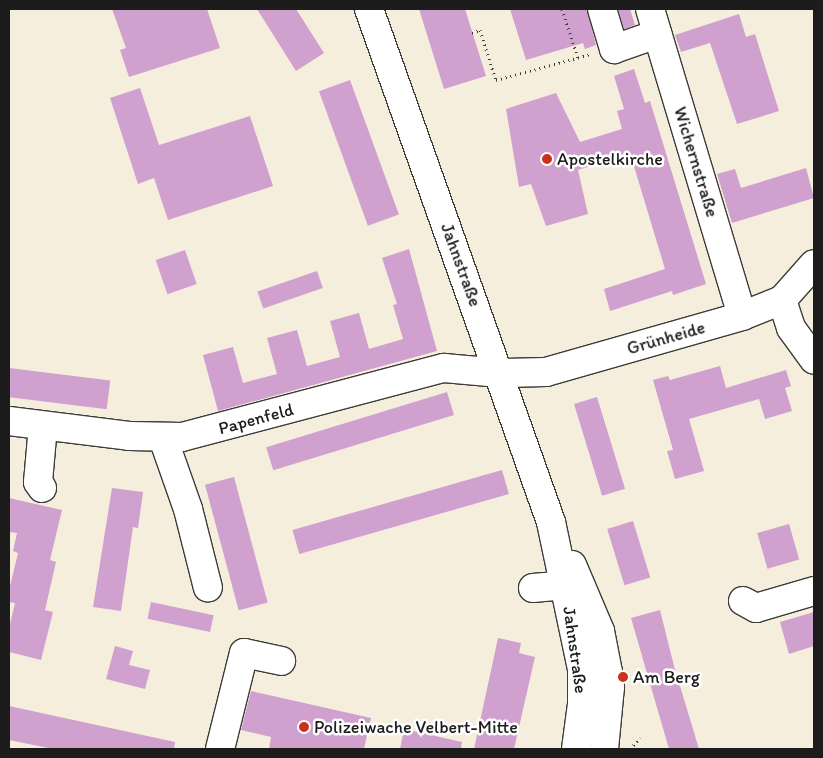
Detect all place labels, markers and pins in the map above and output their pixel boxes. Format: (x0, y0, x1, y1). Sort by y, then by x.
place label: Apostelkirche (557, 148, 663, 170)
marker: Apostelkirche (541, 153, 553, 165)
place label: Am Berg (633, 666, 700, 688)
marker: Am Berg (617, 671, 629, 683)
place label: Polizeiwache Velbert-Mitte (314, 716, 518, 738)
marker: Polizeiwache Velbert-Mitte (298, 721, 310, 733)

